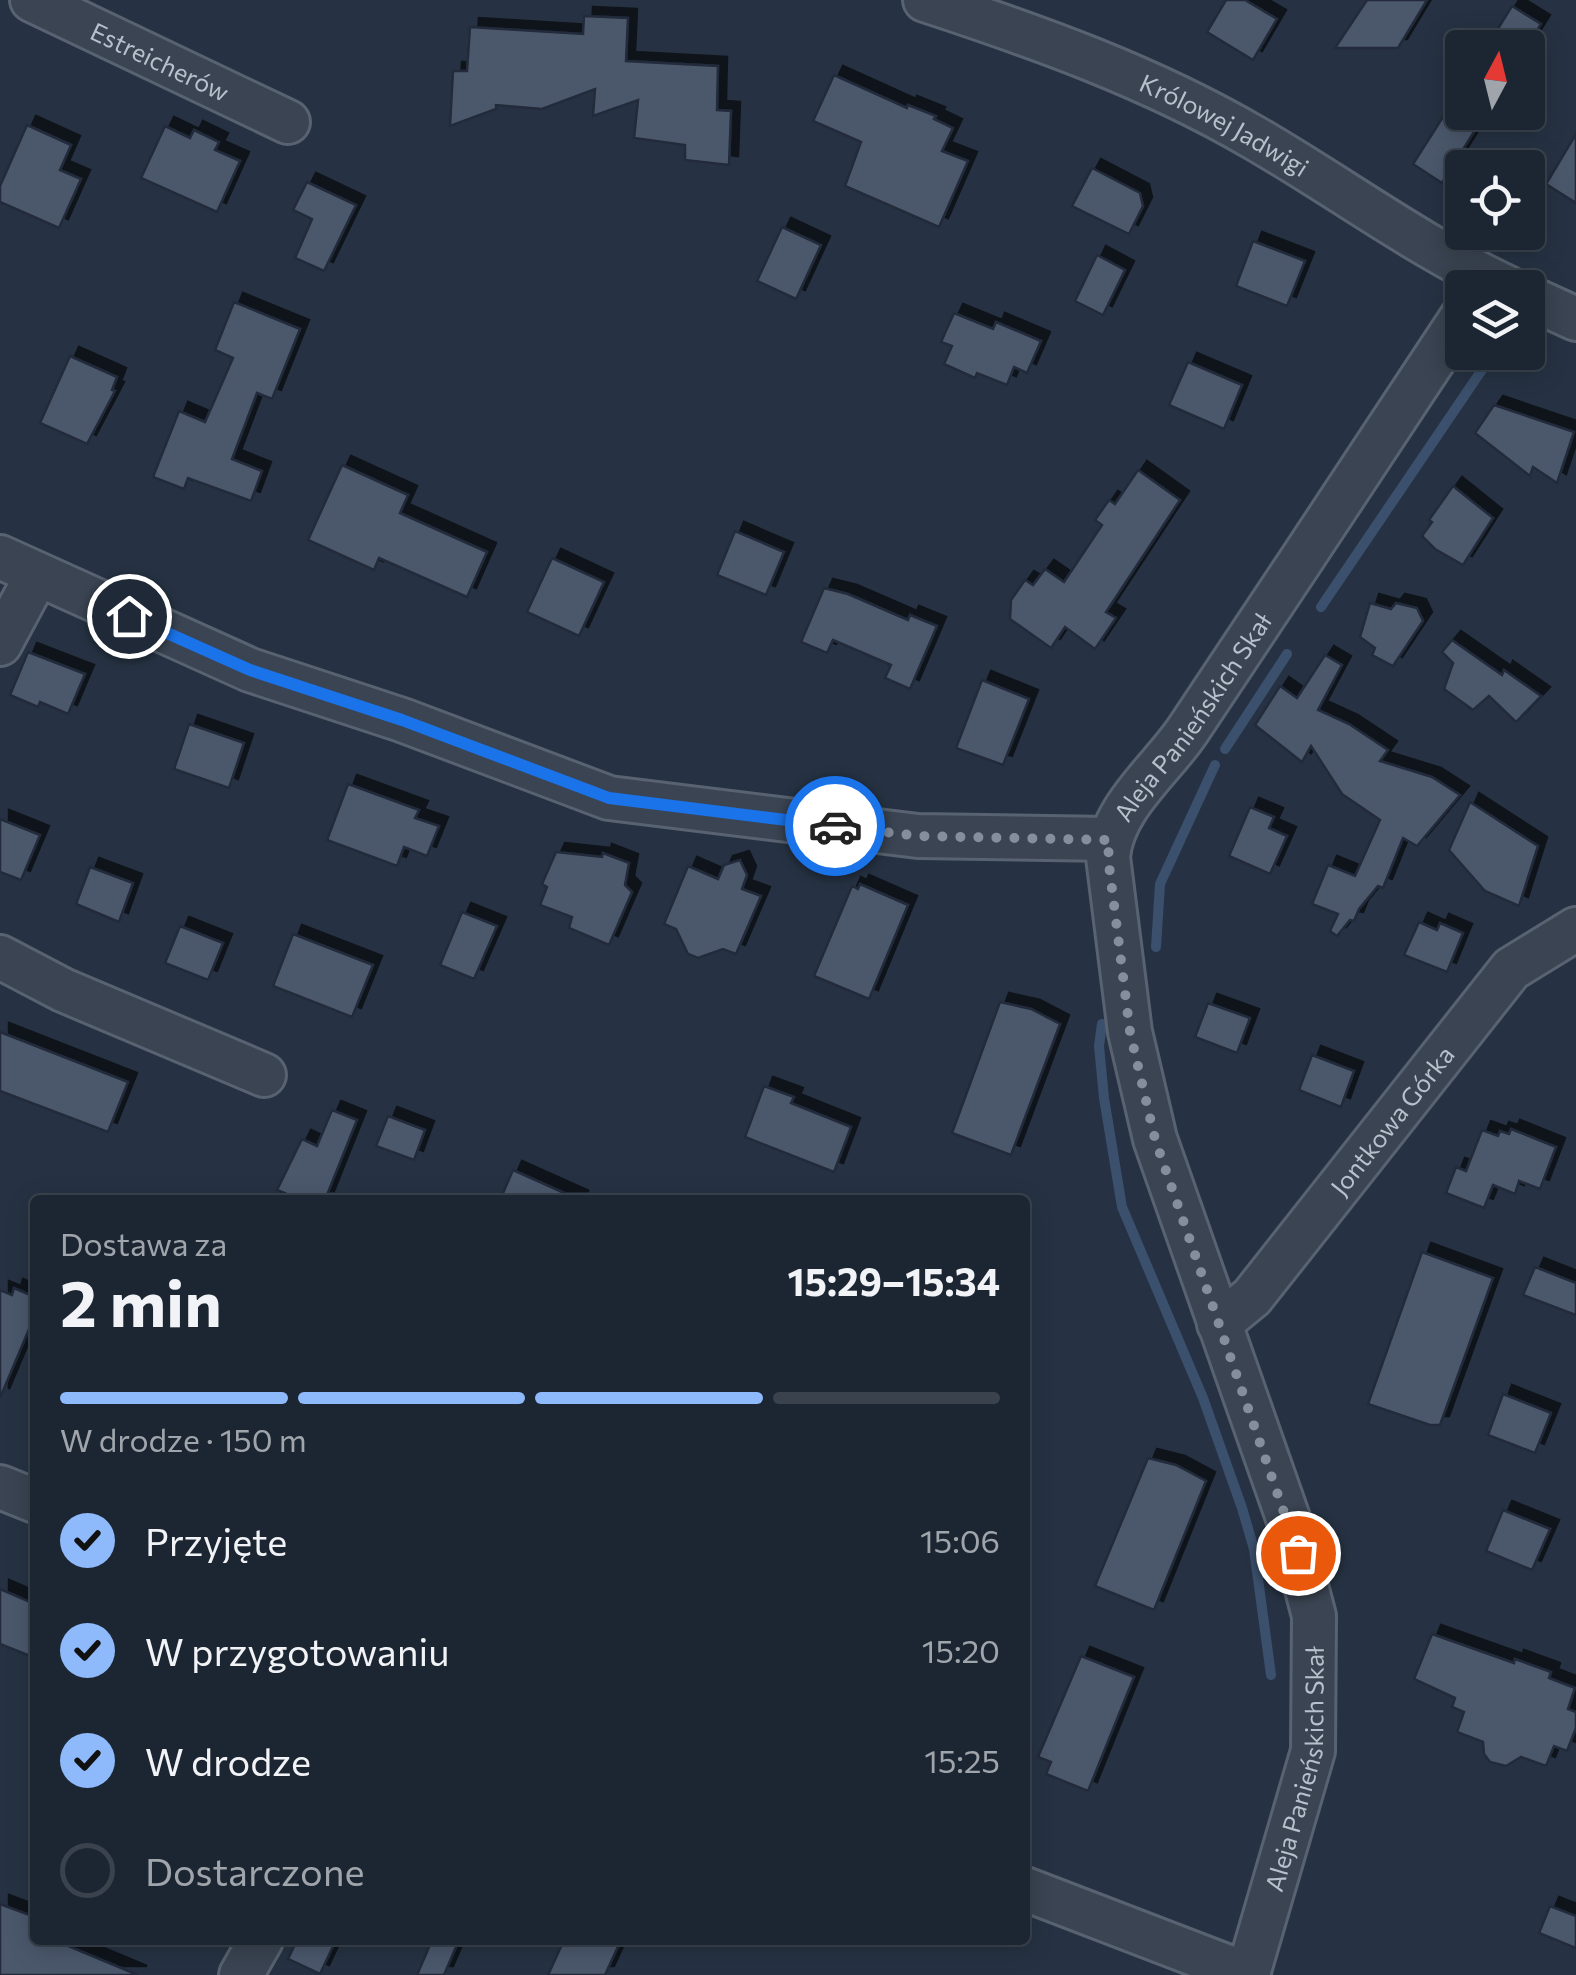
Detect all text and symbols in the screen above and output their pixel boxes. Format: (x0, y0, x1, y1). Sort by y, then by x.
street label: Estreicherów (86, 15, 234, 107)
north arrow (1445, 30, 1545, 130)
map controls (1445, 30, 1545, 370)
street label: Królowej Jadwigi (1136, 67, 1314, 182)
button: locate (1445, 150, 1545, 250)
button: layers (1445, 270, 1545, 370)
pin (87, 574, 172, 659)
icon: home (102, 589, 157, 644)
street label: Aleja Panieńskich Skał (1107, 607, 1277, 826)
courier (785, 776, 885, 876)
icon: car (808, 799, 863, 854)
street label: Jontkowa Górka (1324, 1039, 1460, 1201)
text: Dostawa za (60, 1223, 227, 1263)
text: 15:29–15:34 (788, 1257, 1000, 1304)
text: 2 min (60, 1261, 222, 1340)
text: W drodze · 150 m (60, 1419, 307, 1459)
pin (1256, 1511, 1341, 1596)
icon: check (60, 1513, 115, 1568)
text: Przyjęte (145, 1517, 287, 1564)
text: 15:06 (920, 1520, 1000, 1560)
icon: bag (1271, 1526, 1326, 1581)
icon: check (60, 1623, 115, 1678)
text: W przygotowaniu (145, 1627, 449, 1674)
text: 15:20 (922, 1630, 1000, 1670)
street label: Aleja Panieńskich Skał (1258, 1646, 1329, 1895)
icon: check (60, 1733, 115, 1788)
text: W drodze (145, 1737, 311, 1784)
text: 15:25 (924, 1740, 1000, 1780)
text: Dostarczone (145, 1847, 365, 1894)

